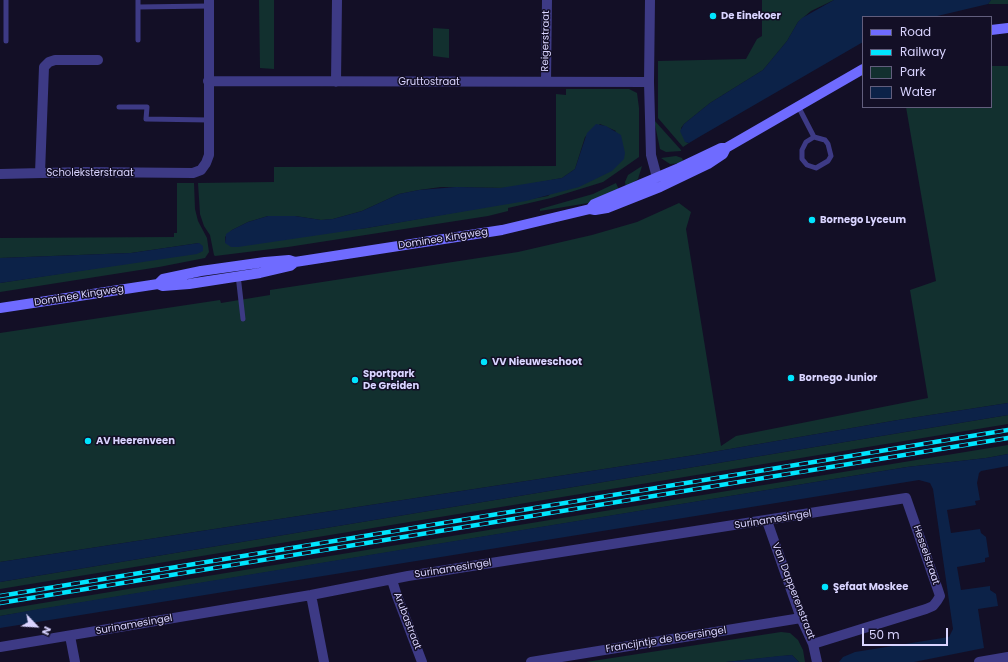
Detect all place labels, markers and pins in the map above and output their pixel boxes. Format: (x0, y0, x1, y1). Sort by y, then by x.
place label: De Einekoer (721, 10, 781, 22)
marker: De Einekoer (708, 11, 718, 21)
place label: Bornego Lyceum (820, 214, 906, 226)
marker: Bornego Lyceum (807, 215, 817, 225)
place label: VV Nieuweschoot (492, 356, 582, 368)
marker: VV Nieuweschoot (479, 357, 489, 367)
place label: Sportpark De Greiden (363, 368, 419, 392)
place label: Bornego Junior (799, 372, 877, 384)
marker: Bornego Junior (786, 373, 796, 383)
marker: Sportpark De Greiden (350, 375, 360, 385)
place label: AV Heerenveen (96, 435, 175, 447)
marker: AV Heerenveen (83, 436, 93, 446)
place label: Şefaat Moskee (833, 581, 908, 593)
marker: Şefaat Moskee (820, 582, 830, 592)

